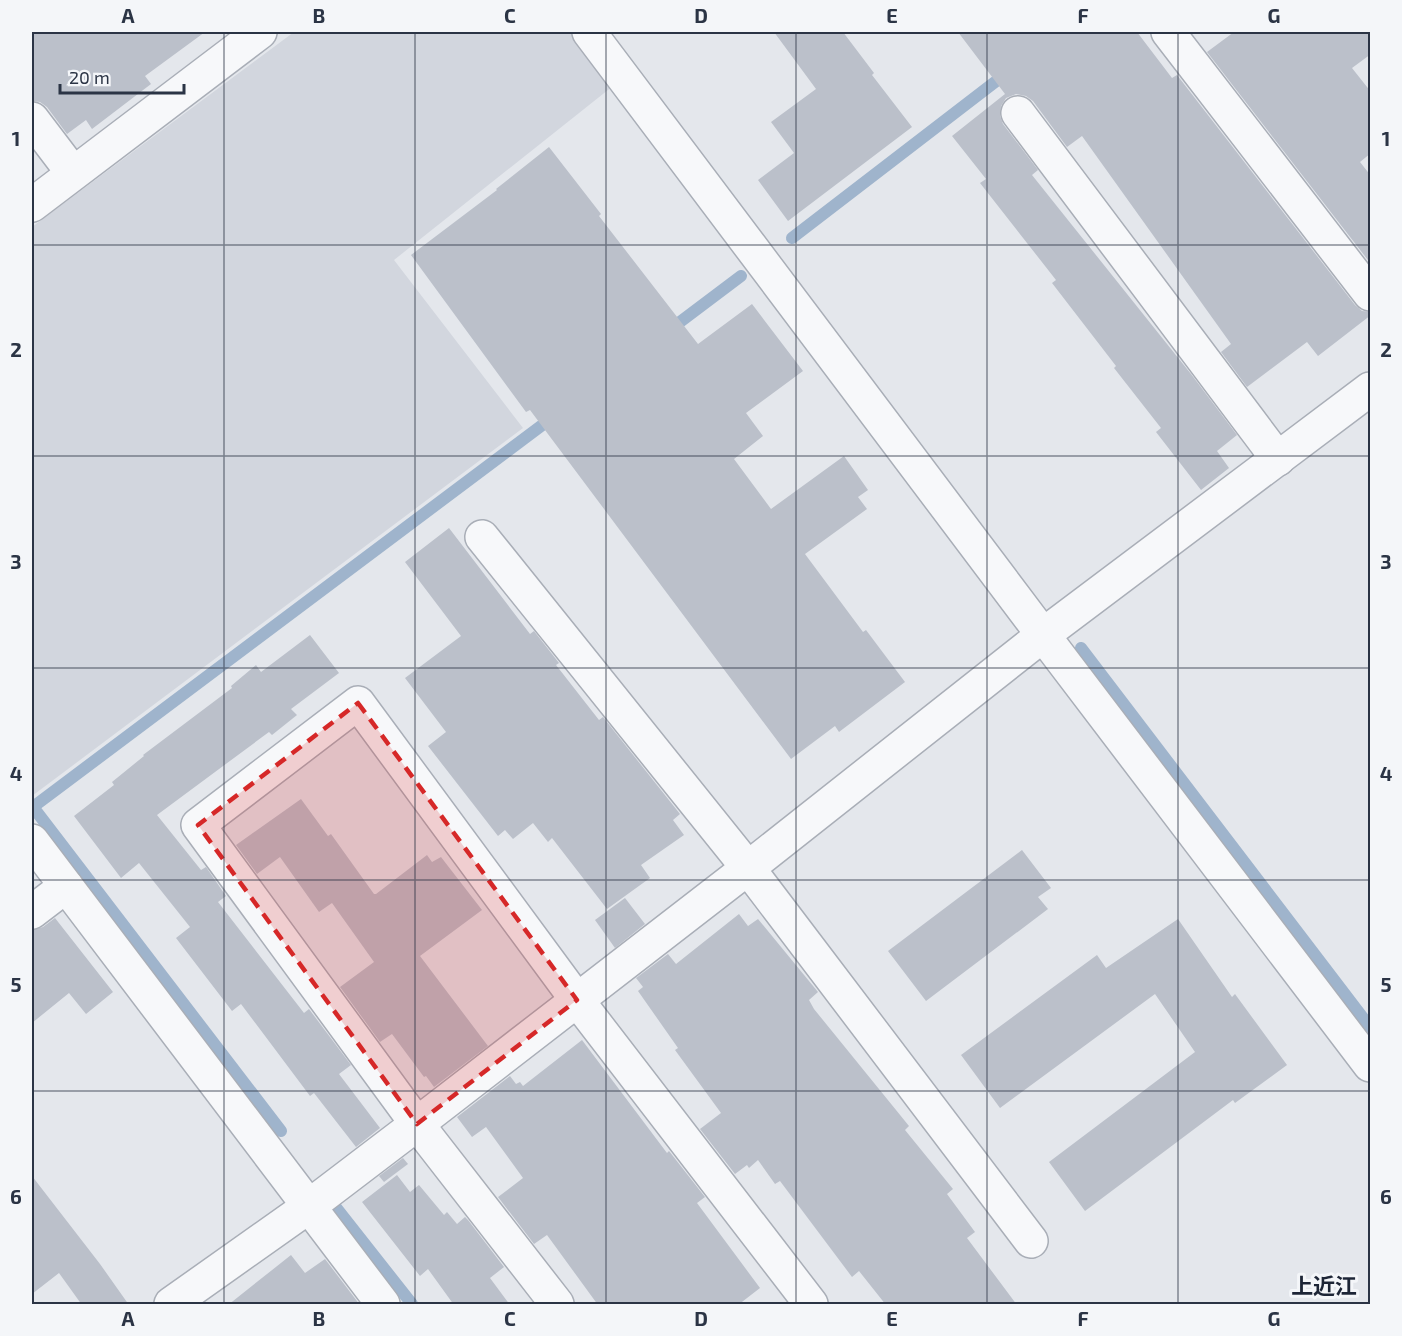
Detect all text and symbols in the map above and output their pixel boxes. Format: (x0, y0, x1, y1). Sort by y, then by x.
text: A (121, 3, 135, 27)
text: B (313, 3, 325, 27)
text: C (504, 3, 516, 27)
text: D (694, 3, 708, 27)
text: E (886, 3, 898, 27)
text: F (1077, 3, 1089, 27)
text: G (1268, 3, 1280, 27)
scale bar (60, 57, 184, 95)
text: 20 m (69, 66, 110, 88)
text: 1 (12, 126, 20, 150)
text: 1 (1382, 126, 1390, 150)
text: 2 (10, 337, 22, 361)
text: 2 (1380, 337, 1392, 361)
text: 3 (10, 549, 22, 573)
text: 3 (1380, 549, 1392, 573)
text: 4 (10, 761, 23, 785)
text: 4 (1380, 761, 1393, 785)
text: 5 (10, 972, 22, 996)
text: 5 (1380, 972, 1392, 996)
text: 6 (10, 1184, 22, 1208)
text: 6 (1380, 1184, 1392, 1208)
district label: 上近江 (1291, 1272, 1357, 1298)
text: A (121, 1306, 135, 1330)
text: B (313, 1306, 325, 1330)
text: C (504, 1306, 516, 1330)
text: D (694, 1306, 708, 1330)
text: E (886, 1306, 898, 1330)
text: F (1077, 1306, 1089, 1330)
text: G (1268, 1306, 1280, 1330)

